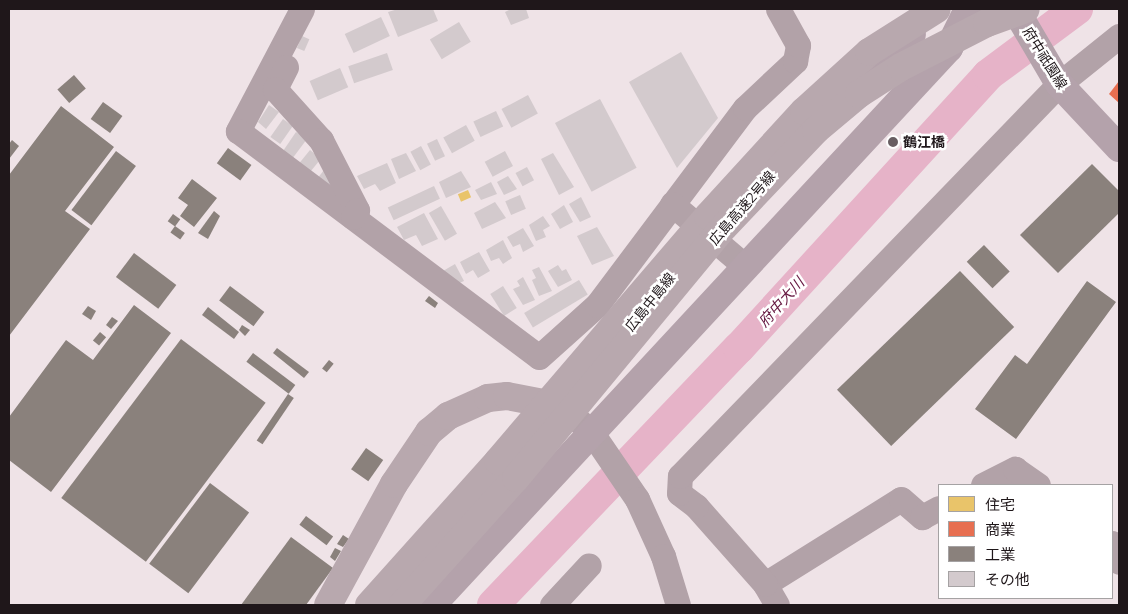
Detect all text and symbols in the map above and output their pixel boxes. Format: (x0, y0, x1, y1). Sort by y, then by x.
street label: 府中祇園線 (1019, 24, 1071, 92)
place label: 鶴江橋 (903, 134, 945, 150)
marker: 鶴江橋 (887, 136, 899, 148)
street label: 広島高速2号線 (705, 168, 779, 248)
street label: 広島中島線 (621, 270, 679, 334)
water label: 府中大川 (754, 274, 808, 330)
legend (938, 484, 1113, 599)
text: 住宅 (985, 495, 1015, 514)
text: 商業 (985, 520, 1015, 539)
text: 工業 (985, 545, 1015, 564)
text: その他 (985, 570, 1030, 589)

